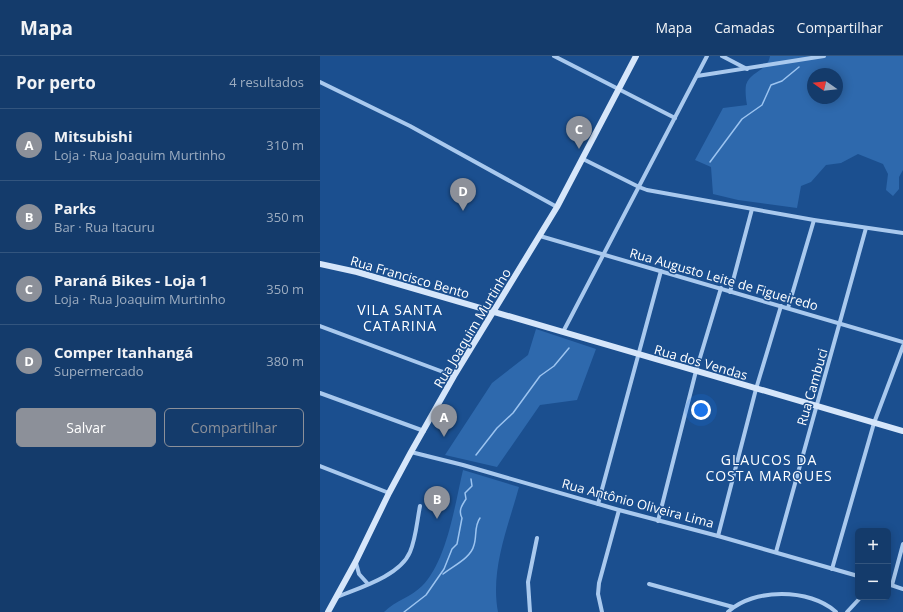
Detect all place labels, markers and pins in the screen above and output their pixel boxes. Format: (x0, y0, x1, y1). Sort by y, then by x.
pin: C (566, 116, 592, 149)
pin: D (450, 178, 476, 211)
pin: A (431, 404, 457, 437)
pin: B (424, 486, 450, 519)

